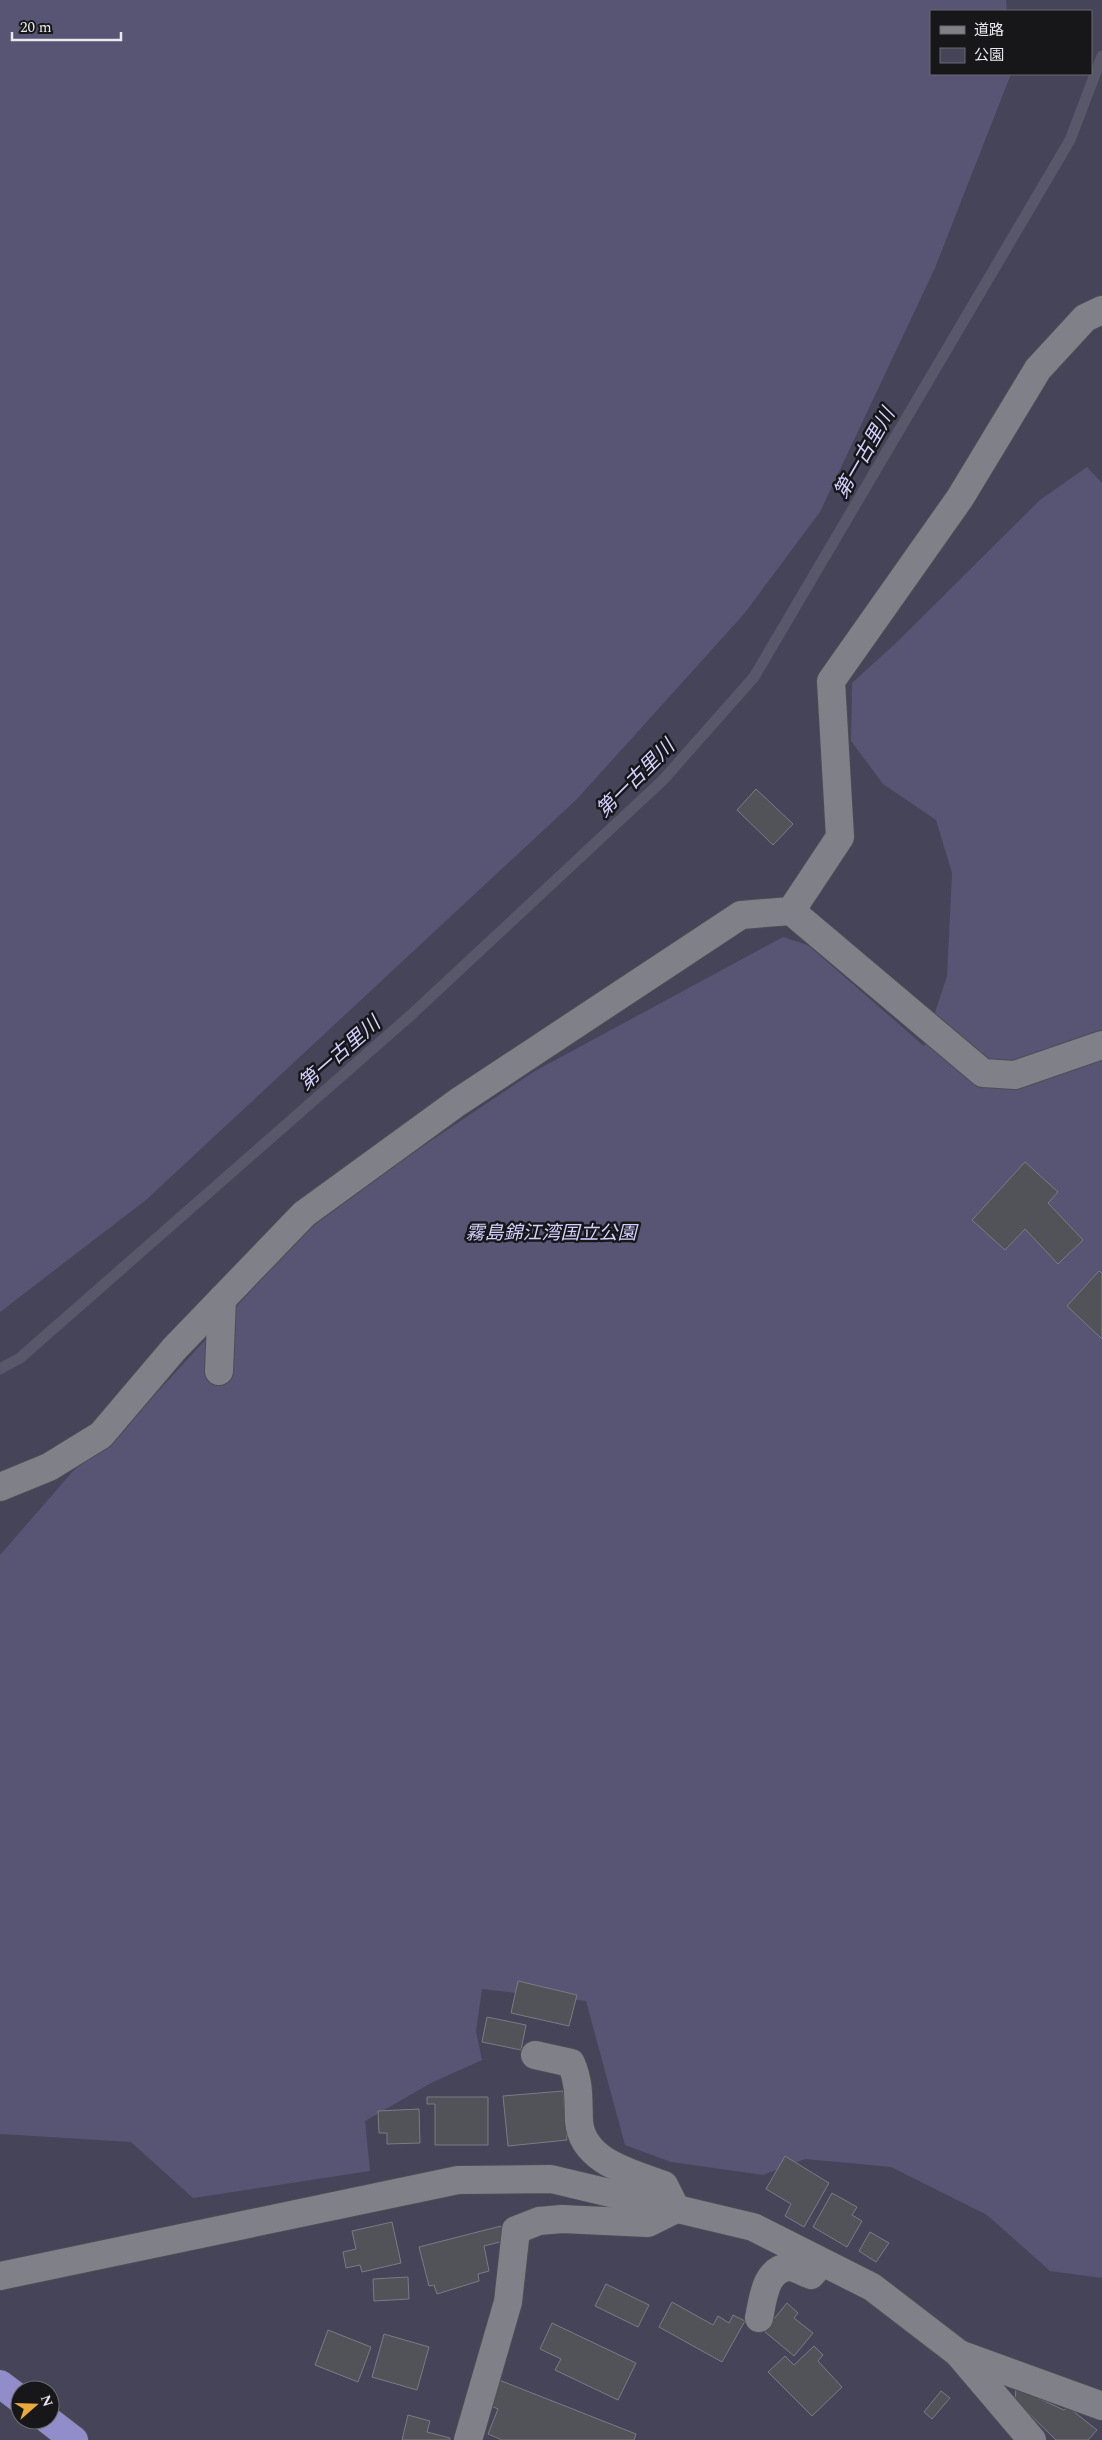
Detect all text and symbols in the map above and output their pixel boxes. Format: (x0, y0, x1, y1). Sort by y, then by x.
scale bar (12, 10, 121, 42)
legend (930, 10, 1092, 75)
text: 20 m (20, 16, 52, 39)
text: 道路 (974, 19, 1004, 42)
text: 公園 (974, 44, 1004, 67)
water label: 第一古里川 (827, 401, 904, 504)
water label: 第一古里川 (590, 731, 683, 825)
water label: 第一古里川 (292, 1008, 389, 1098)
park label: 霧島錦江湾国立公園 (465, 1219, 639, 1248)
north arrow (10, 2380, 60, 2430)
text: N (35, 2392, 59, 2410)

